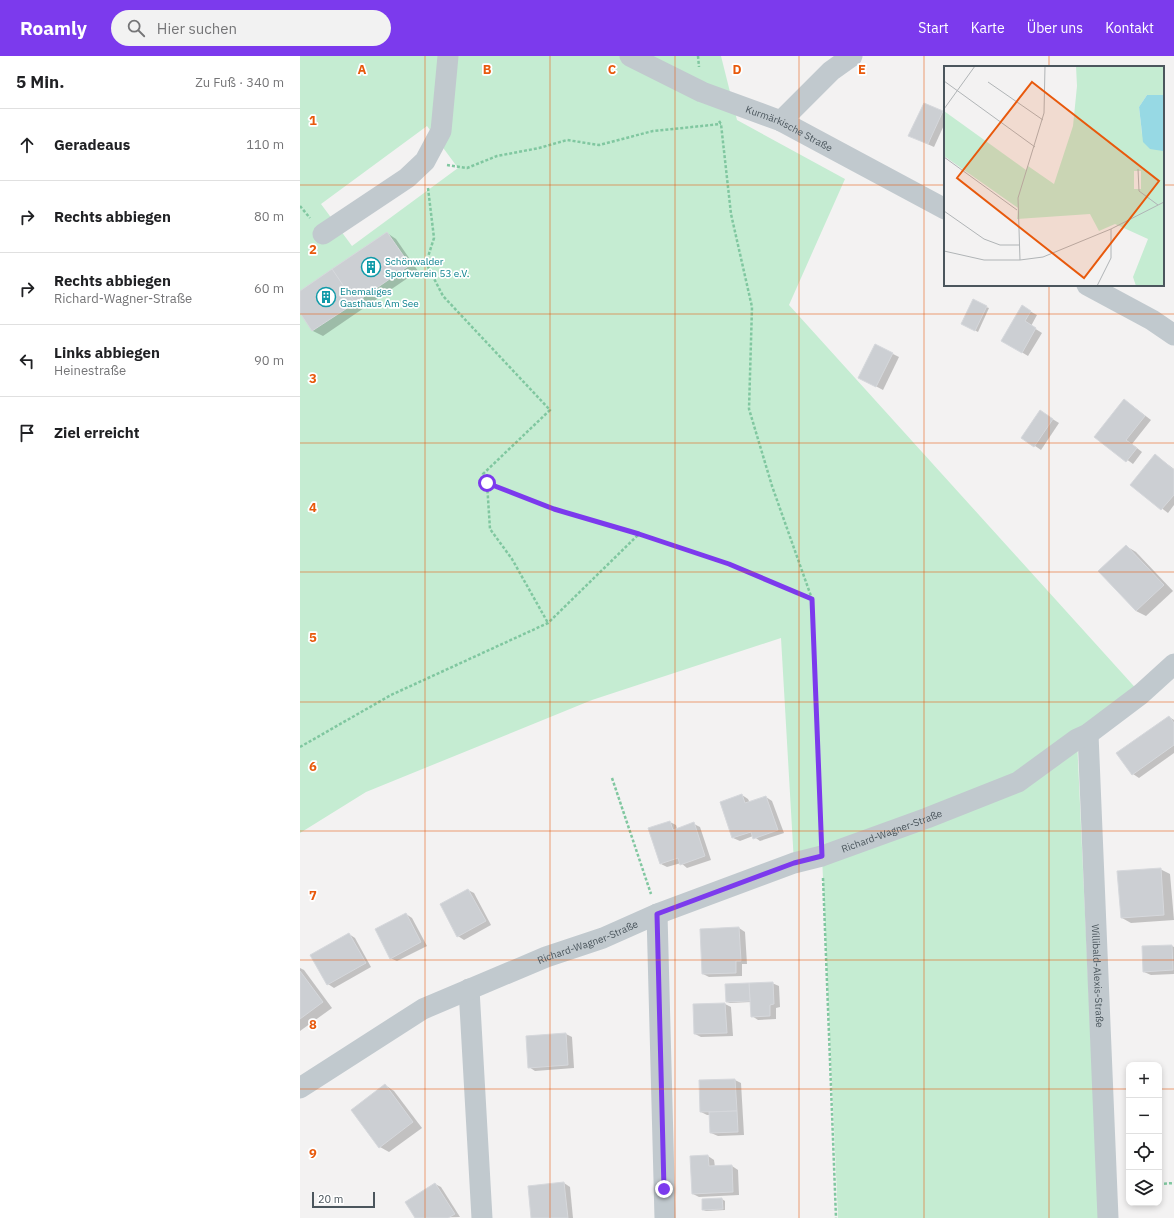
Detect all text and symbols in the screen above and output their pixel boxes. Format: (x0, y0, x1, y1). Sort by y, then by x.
search box (111, 10, 391, 46)
text: Roamly (20, 16, 87, 40)
icon: search (125, 17, 147, 39)
text: Hier suchen (157, 19, 237, 38)
text: Start (918, 19, 949, 37)
text: Karte (971, 19, 1005, 37)
text: Über uns (1027, 19, 1083, 37)
text: Kontakt (1105, 19, 1154, 37)
text: A (358, 61, 367, 78)
text: B (483, 61, 492, 78)
text: C (608, 61, 617, 78)
text: D (732, 61, 742, 78)
text: E (858, 61, 866, 78)
inset map (944, 66, 1164, 286)
text: 5 Min. (16, 71, 64, 93)
text: Zu Fuß · 340 m (195, 74, 284, 91)
street label: Kurmärkische Straße (744, 102, 835, 154)
text: 1 (309, 112, 317, 129)
icon: ahead (16, 134, 38, 156)
text: Geradeaus (54, 135, 130, 154)
text: 110 m (246, 136, 284, 153)
icon: right (16, 206, 38, 228)
text: Rechts abbiegen (54, 207, 171, 226)
text: 80 m (254, 208, 284, 225)
text: 2 (309, 241, 317, 258)
place label: Schönwalder Sportverein 53 e.V. (385, 255, 469, 280)
building icon: Schönwalder Sportverein 53 e.V. (360, 256, 382, 278)
text: Rechts abbiegen (54, 271, 171, 290)
icon: right (16, 278, 38, 300)
text: 60 m (254, 280, 284, 297)
place label: Ehemaliges Gasthaus Am See (340, 285, 419, 310)
building icon: Ehemaliges Gasthaus Am See (315, 286, 337, 308)
text: Richard-Wagner-Straße (54, 290, 192, 307)
text: Links abbiegen (54, 343, 160, 362)
icon: left (16, 350, 38, 372)
text: 90 m (254, 352, 284, 369)
text: Heinestraße (54, 362, 126, 379)
text: 3 (309, 370, 317, 387)
icon: arrive (16, 422, 38, 444)
text: Ziel erreicht (54, 423, 140, 442)
route start (478, 474, 496, 492)
text: 4 (309, 499, 317, 516)
text: 5 (309, 629, 317, 646)
text: 6 (309, 758, 317, 775)
street label: Richard-Wagner-Straße (839, 806, 944, 855)
text: 7 (309, 887, 317, 904)
street label: Richard-Wagner-Straße (535, 917, 640, 966)
street label: Willibald-Alexis-Straße (1089, 924, 1107, 1028)
text: 8 (309, 1016, 317, 1033)
map controls (1126, 1062, 1162, 1206)
button: + (1126, 1062, 1162, 1098)
button: − (1126, 1098, 1162, 1134)
button: locate (1126, 1134, 1162, 1170)
text: 9 (309, 1145, 317, 1162)
button: layers (1126, 1170, 1162, 1206)
route end (655, 1180, 673, 1198)
scale bar (312, 1190, 375, 1209)
text: 20 m (318, 1192, 343, 1206)

